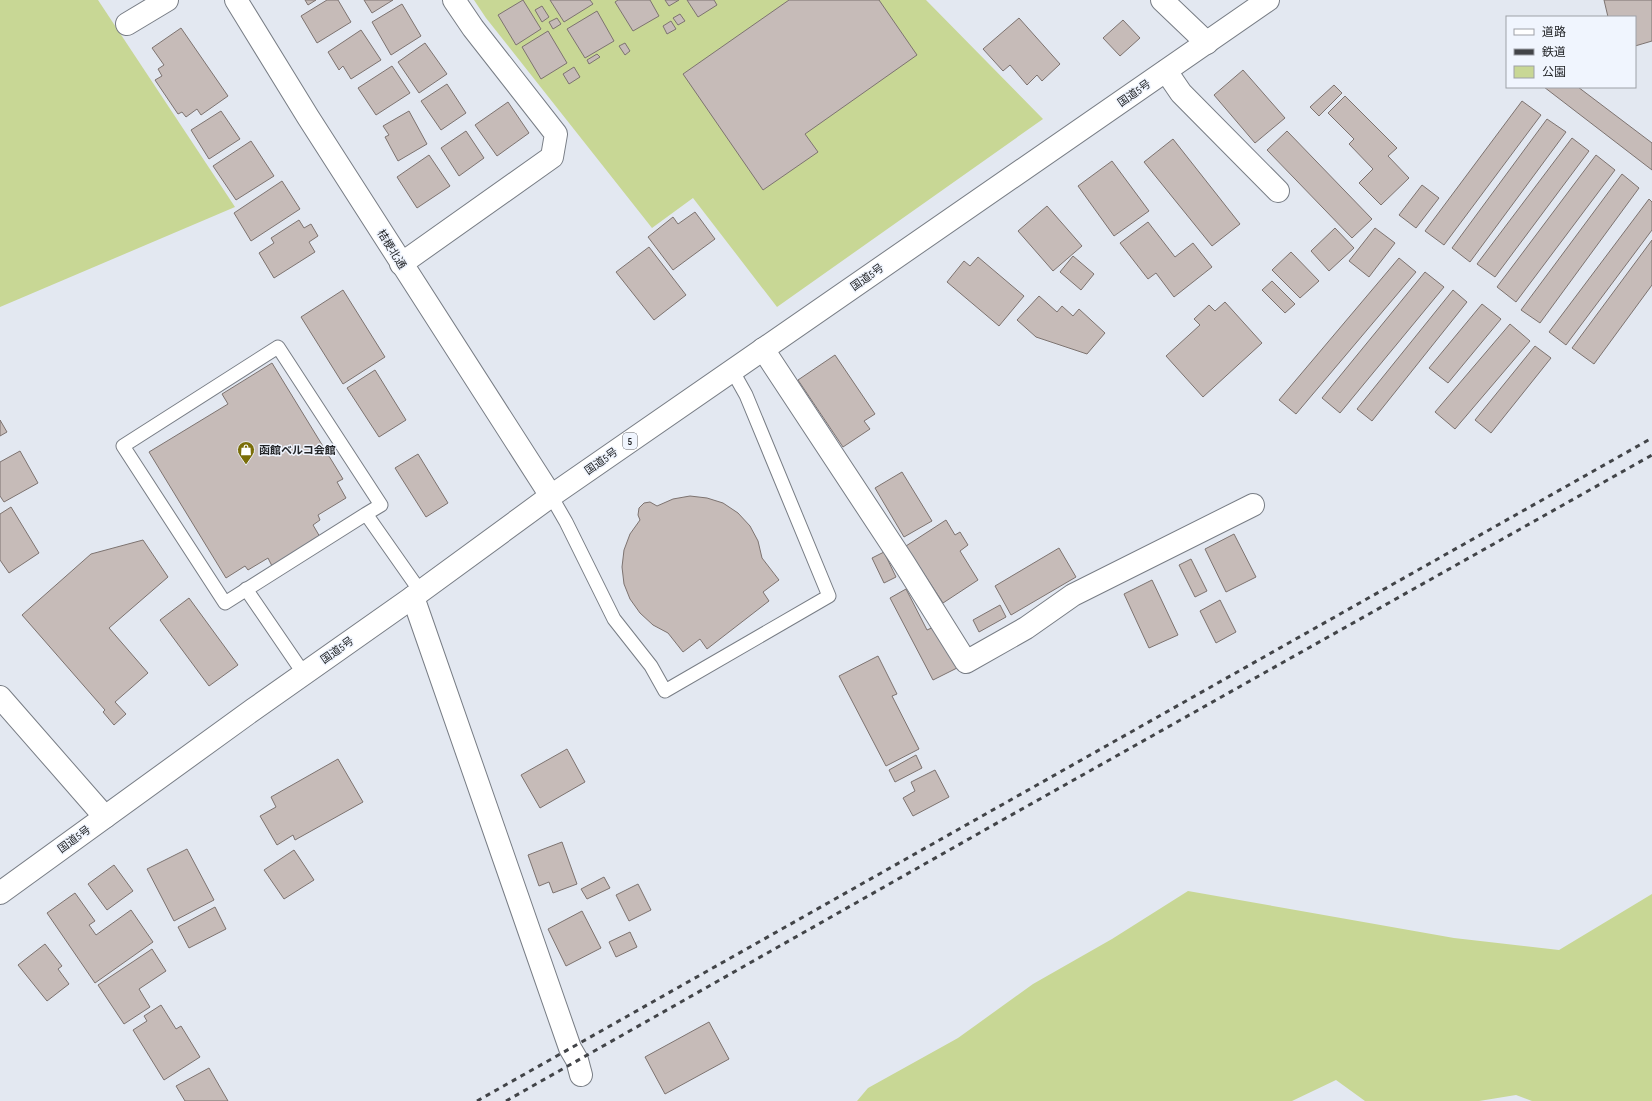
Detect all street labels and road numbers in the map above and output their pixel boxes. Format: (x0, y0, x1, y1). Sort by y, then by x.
street label: 国道5号 (1115, 77, 1153, 109)
street label: 桔梗北通 (374, 227, 409, 271)
street label: 国道5号 (848, 261, 886, 293)
road number: 5 (623, 433, 637, 449)
street label: 国道5号 (582, 445, 620, 477)
street label: 国道5号 (318, 634, 356, 666)
street label: 国道5号 (55, 823, 93, 856)

